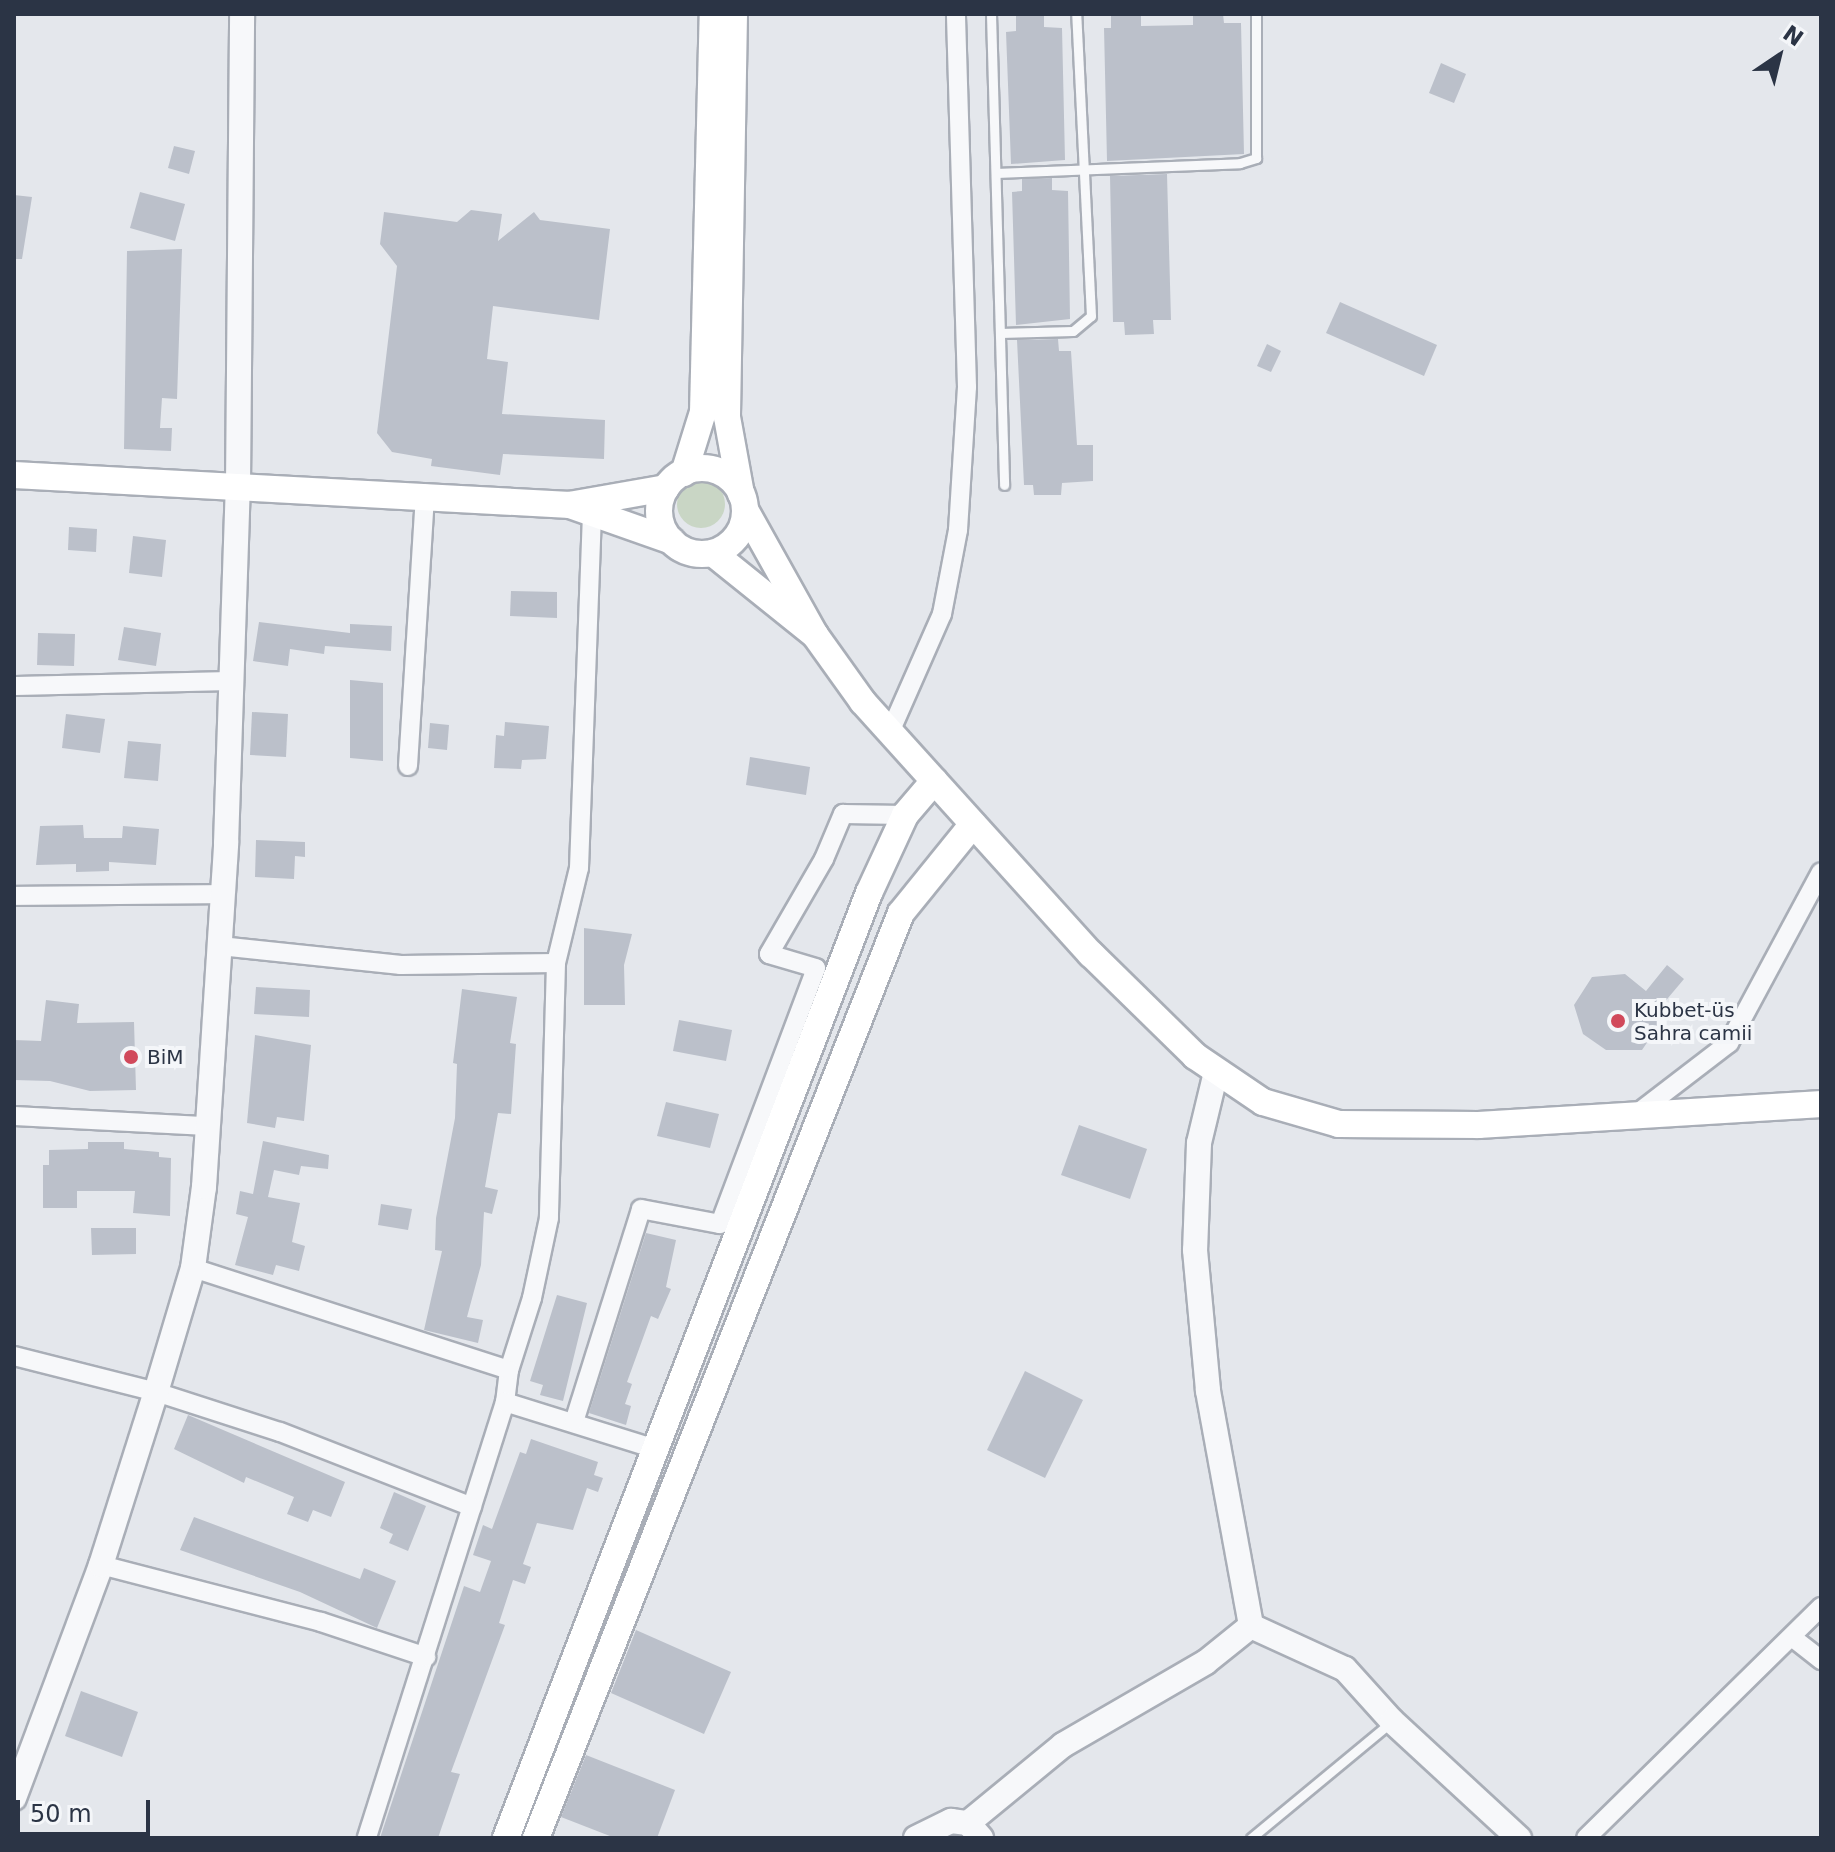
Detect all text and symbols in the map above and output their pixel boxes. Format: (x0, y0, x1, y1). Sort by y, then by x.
north arrow (1739, 16, 1819, 96)
text: N (1778, 20, 1808, 51)
place label: Kubbet-üs Sahra camii (1634, 998, 1752, 1045)
marker: Kubbet-üs Sahra camii (1609, 1012, 1627, 1030)
place label: BiM (147, 1045, 184, 1069)
marker: BiM (122, 1048, 140, 1066)
scale bar (20, 1784, 154, 1834)
text: 50 m (30, 1800, 92, 1828)

